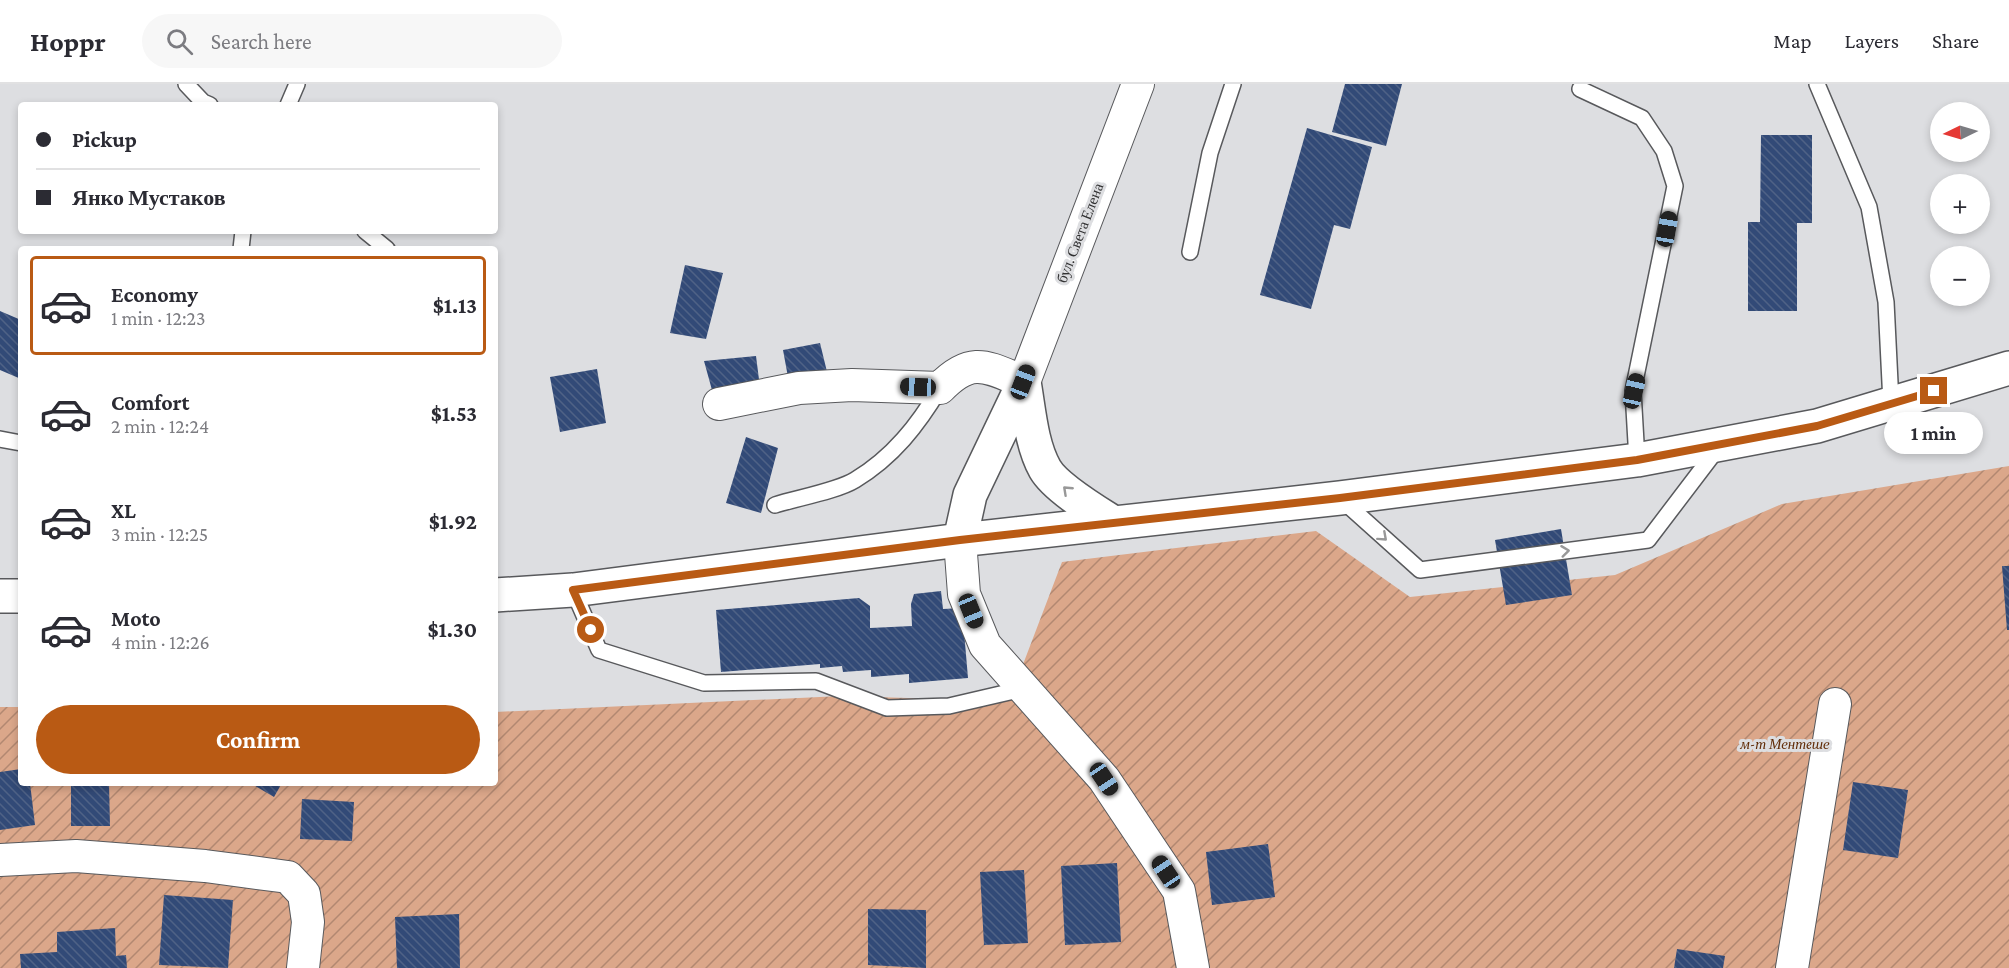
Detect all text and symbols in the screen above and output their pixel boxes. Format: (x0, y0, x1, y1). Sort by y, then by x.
search box (142, 14, 562, 68)
icon: search (163, 25, 196, 58)
text: Hoppr (30, 26, 106, 57)
text: Search here (211, 29, 312, 54)
text: Map (1773, 29, 1812, 53)
text: Layers (1845, 29, 1899, 53)
text: Share (1932, 29, 1979, 53)
north arrow (1930, 102, 1990, 162)
map controls (1930, 102, 1990, 306)
text: Pickup (72, 127, 137, 152)
button: + (1930, 174, 1990, 234)
street label: бул. Света Елена (1054, 181, 1106, 285)
text: Янко Мустаков (72, 185, 226, 210)
car (1655, 210, 1679, 248)
button: − (1930, 246, 1990, 306)
icon: car (39, 279, 93, 333)
text: Economy (111, 282, 198, 307)
text: $1.13 (433, 293, 477, 318)
text: 1 min · 12:23 (111, 307, 206, 329)
car (1008, 362, 1038, 402)
car (1621, 371, 1647, 411)
car (900, 377, 936, 397)
route end (1920, 377, 1947, 404)
icon: car (39, 387, 93, 441)
text: Comfort (111, 390, 189, 415)
text: $1.53 (431, 401, 477, 426)
callout: 1 min (1884, 412, 1984, 454)
text: 2 min · 12:24 (111, 415, 209, 437)
text: 1 min (1911, 422, 1956, 444)
one-way arrow (1063, 486, 1073, 497)
icon: car (39, 495, 93, 549)
text: XL (111, 498, 136, 523)
text: $1.92 (429, 509, 477, 534)
text: 3 min · 12:25 (111, 523, 208, 545)
one-way arrow (1376, 530, 1387, 541)
one-way arrow (1560, 545, 1569, 557)
car (956, 591, 986, 631)
icon: car (39, 603, 93, 657)
text: Moto (111, 606, 161, 631)
route start (577, 616, 604, 643)
text: $1.30 (428, 617, 477, 642)
text: 4 min · 12:26 (111, 631, 210, 653)
button: Confirm (36, 705, 480, 774)
park label: м-т Ментeше (1739, 736, 1830, 752)
car (1086, 759, 1122, 799)
car (1148, 852, 1184, 892)

